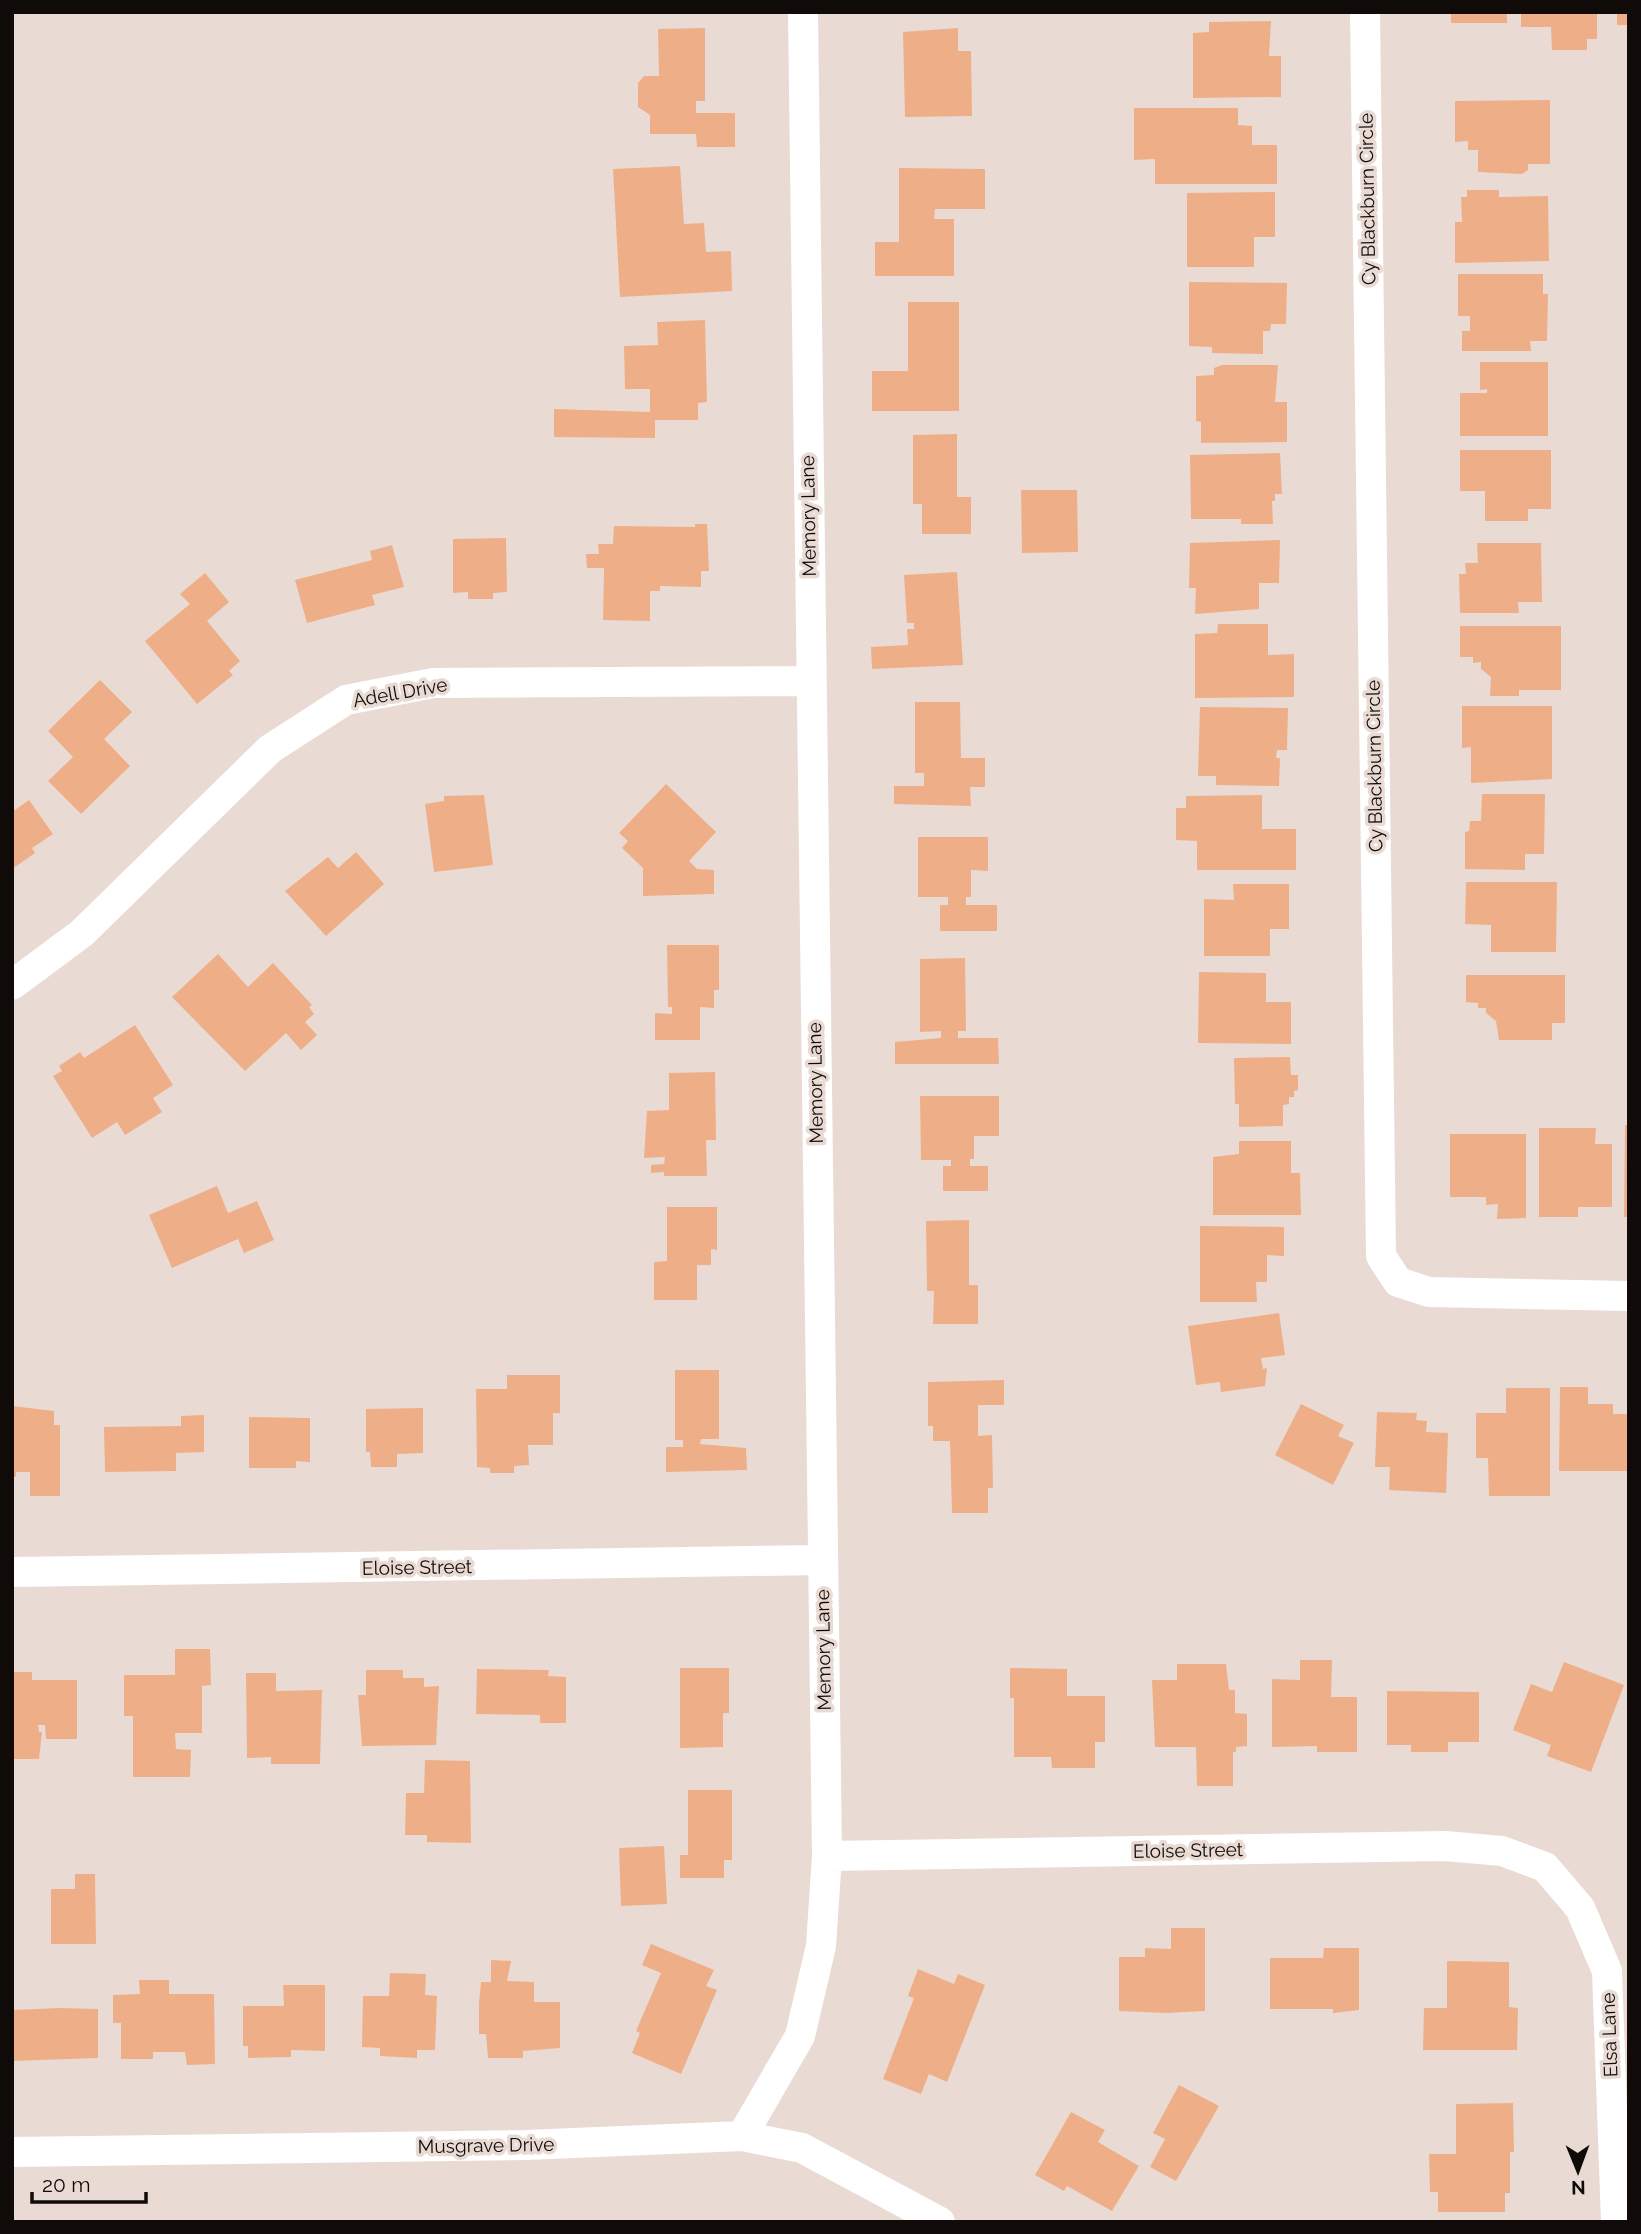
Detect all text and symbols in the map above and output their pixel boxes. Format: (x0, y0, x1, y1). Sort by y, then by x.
street label: Cy Blackburn Circle (1354, 113, 1380, 285)
street label: Memory Lane (796, 455, 820, 577)
street label: Adell Drive (351, 673, 449, 711)
street label: Cy Blackburn Circle (1361, 680, 1387, 852)
street label: Memory Lane (803, 1022, 827, 1144)
street label: Eloise Street (362, 1555, 473, 1579)
street label: Memory Lane (811, 1589, 835, 1711)
street label: Eloise Street (1133, 1838, 1244, 1862)
street label: Elsa Lane (1597, 1992, 1621, 2078)
street label: Musgrave Drive (417, 2133, 555, 2157)
north arrow (1543, 2136, 1613, 2206)
scale bar (32, 2160, 145, 2204)
text: 20 m (42, 2172, 90, 2197)
text: N (1571, 2177, 1586, 2199)

